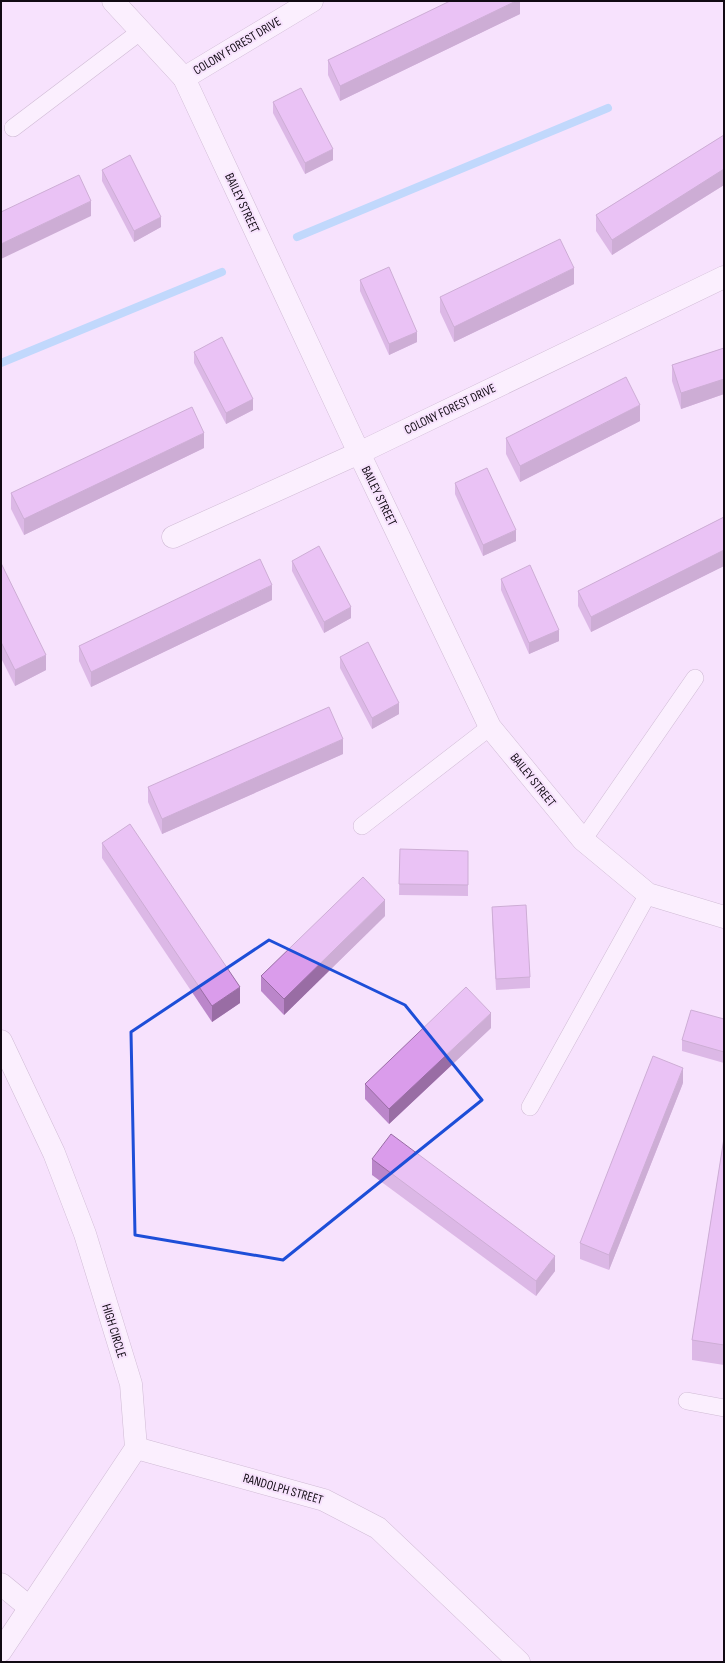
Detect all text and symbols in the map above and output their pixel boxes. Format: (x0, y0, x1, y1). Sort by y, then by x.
street label: COLONY FOREST DRIVE (190, 14, 284, 78)
street label: BAILEY STREET (221, 170, 263, 236)
street label: COLONY FOREST DRIVE (402, 380, 498, 438)
street label: BAILEY STREET (358, 464, 400, 528)
street label: BAILEY STREET (507, 750, 559, 810)
street label: HIGH CIRCLE (98, 1302, 130, 1360)
street label: RANDOLPH STREET (241, 1470, 325, 1508)

